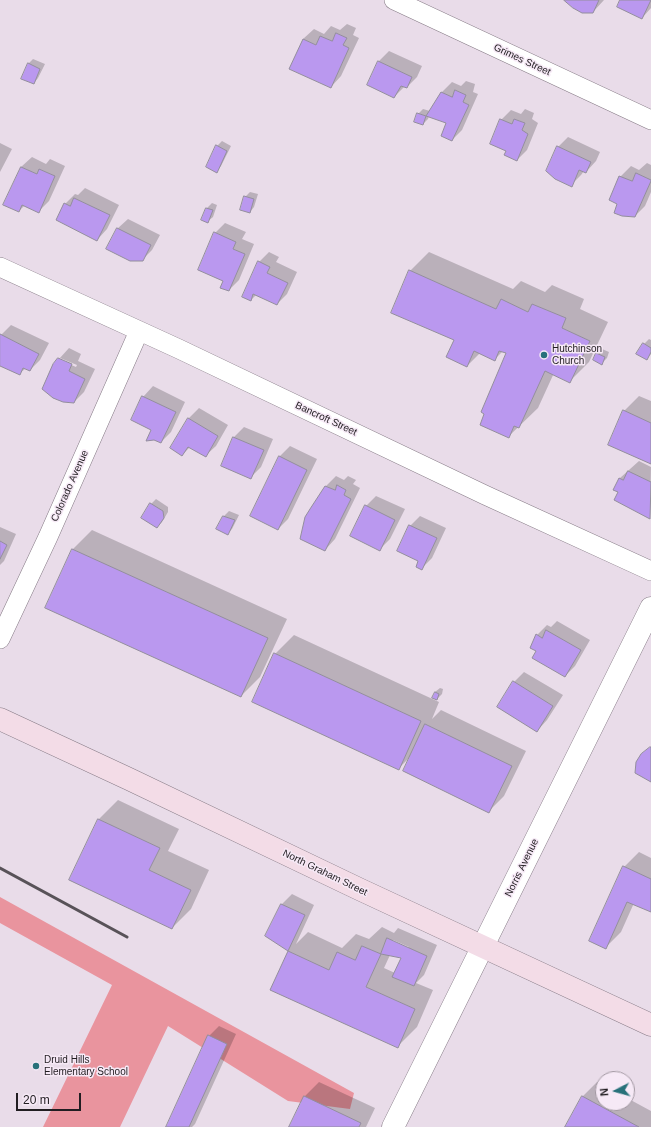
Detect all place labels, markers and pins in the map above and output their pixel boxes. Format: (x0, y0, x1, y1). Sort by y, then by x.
place label: Hutchinson Church (552, 343, 602, 366)
marker: Hutchinson Church (539, 350, 549, 360)
place label: Druid Hills Elementary School (44, 1054, 128, 1078)
marker: Druid Hills Elementary School (31, 1061, 41, 1071)

